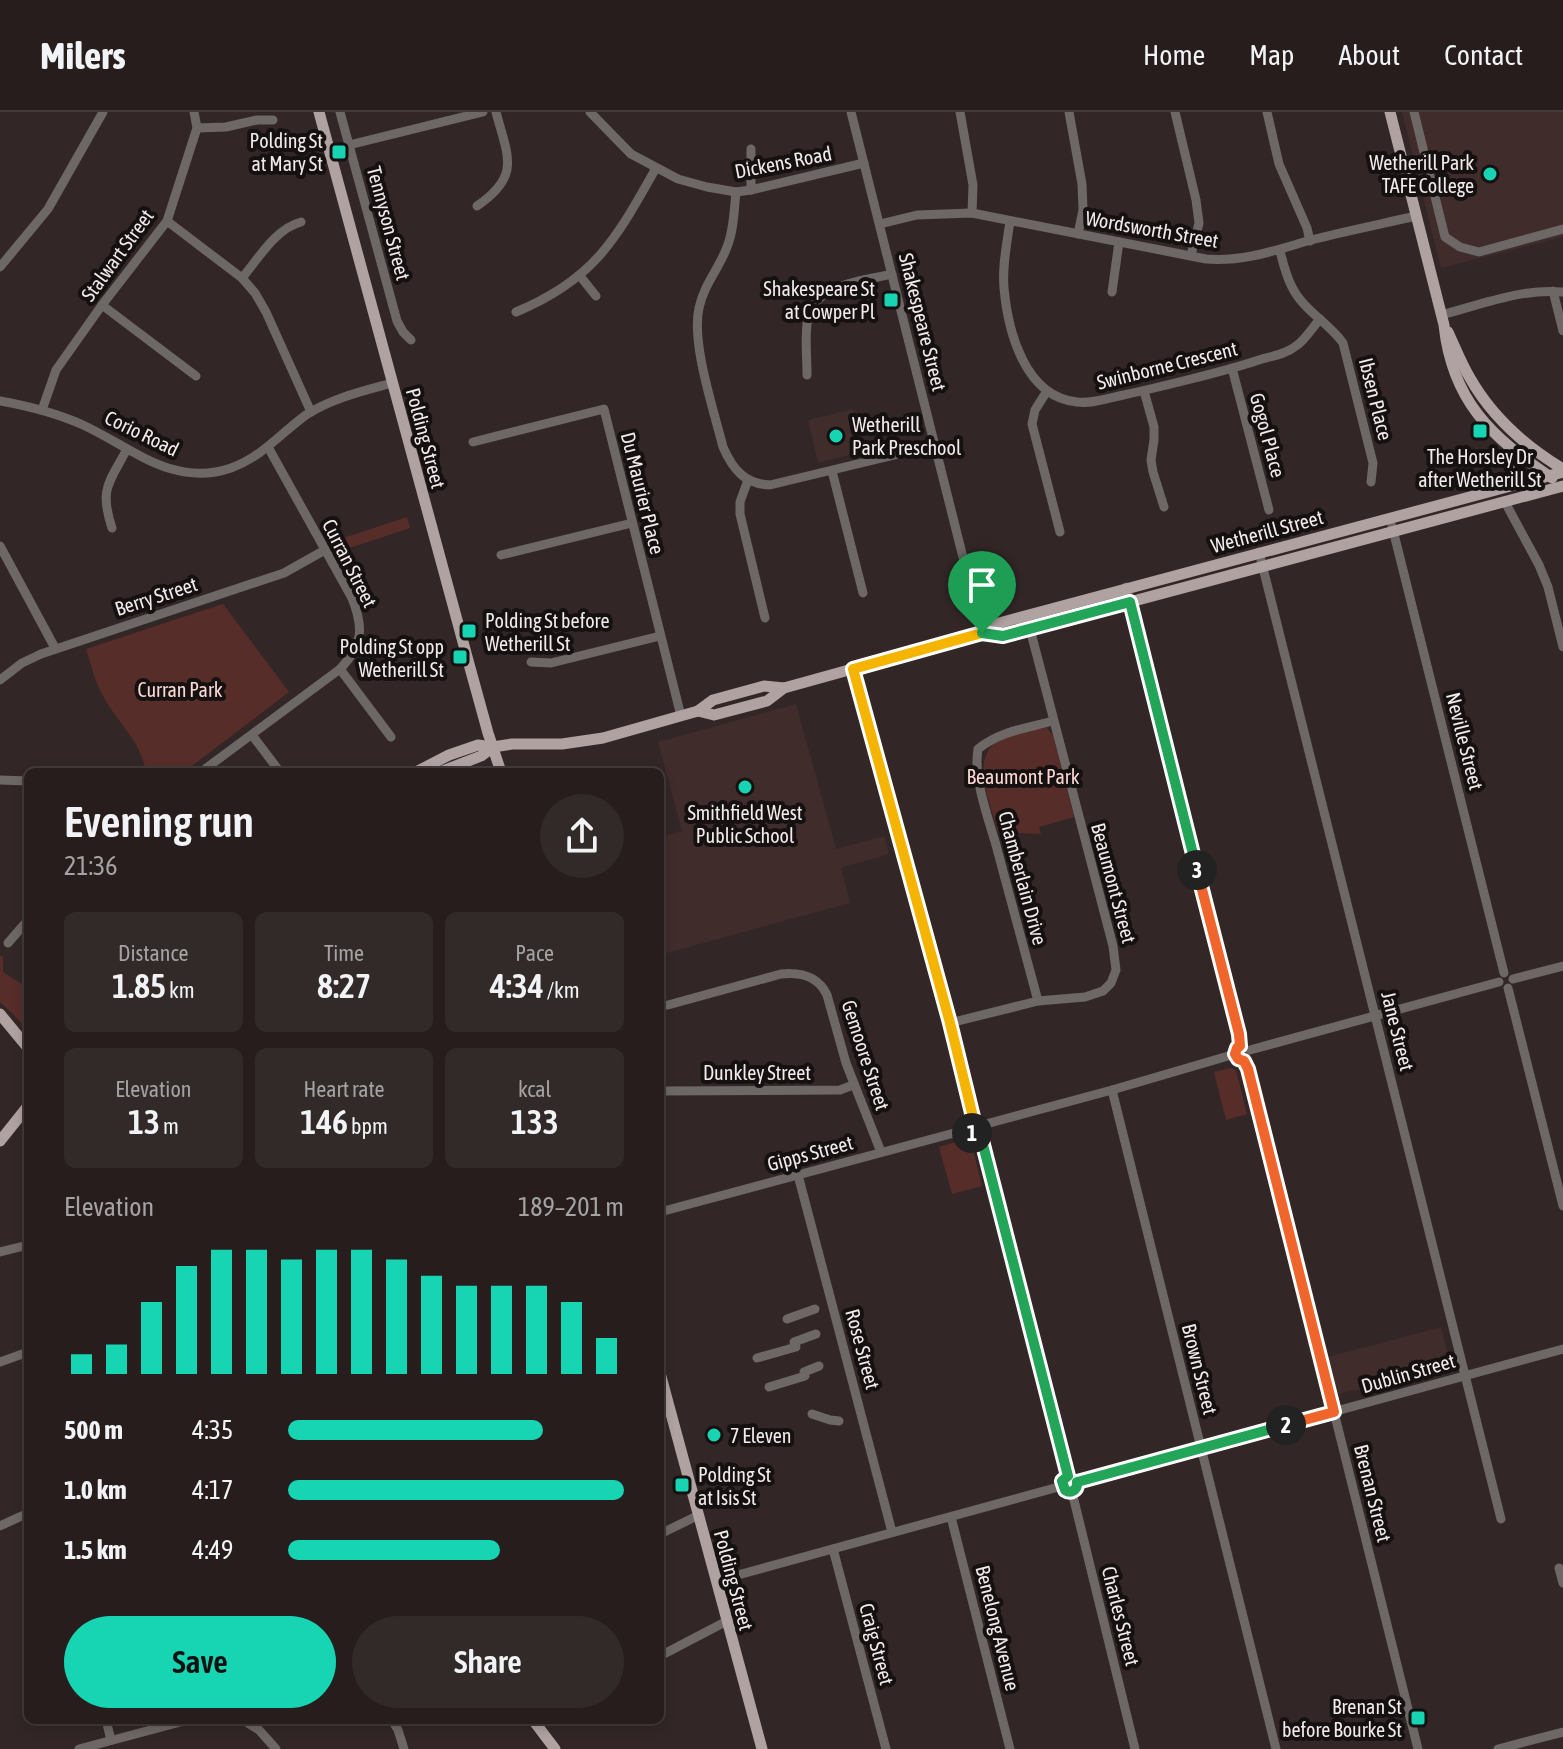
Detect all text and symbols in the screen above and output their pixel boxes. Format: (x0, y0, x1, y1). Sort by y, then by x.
text: Milers (40, 34, 126, 77)
text: Home (1143, 39, 1205, 71)
text: Map (1249, 39, 1294, 71)
text: About (1338, 39, 1400, 71)
text: Contact (1444, 39, 1523, 71)
place label: Polding St at Mary St (250, 129, 323, 175)
street label: Dickens Road (733, 141, 833, 183)
marker: Polding St at Mary St (330, 143, 348, 161)
place label: Wetherill Park TAFE College (1369, 151, 1474, 197)
street label: Tennyson Street (363, 163, 415, 283)
marker: Wetherill Park TAFE College (1481, 165, 1499, 183)
street label: Stalwart Street (76, 204, 158, 305)
street label: Wordsworth Street (1084, 206, 1221, 252)
street label: Shakespeare Street (895, 251, 951, 394)
place label: Shakespeare St at Cowper Pl (763, 277, 876, 323)
marker: Shakespeare St at Cowper Pl (882, 291, 900, 309)
street label: Swinborne Crescent (1094, 336, 1240, 394)
street label: Ibsen Place (1355, 355, 1397, 443)
street label: Polding Street (402, 385, 451, 491)
street label: Gogol Place (1246, 390, 1290, 480)
street label: Corio Road (101, 405, 183, 461)
place label: Wetherill Park Preschool (852, 413, 962, 459)
marker: The Horsley Dr after Wetherill St (1471, 422, 1489, 440)
marker: Wetherill Park Preschool (827, 427, 845, 445)
street label: Du Maurier Place (617, 430, 669, 556)
place label: The Horsley Dr after Wetherill St (1418, 445, 1542, 491)
street label: Wetherill Street (1208, 505, 1326, 557)
street label: Curran Street (318, 515, 382, 611)
pin (948, 551, 1016, 633)
icon: arrive (960, 563, 1004, 607)
street label: Berry Street (112, 572, 200, 620)
place label: Polding St before Wetherill St (485, 609, 610, 655)
marker: Polding St before Wetherill St (460, 622, 478, 640)
place label: Polding St opp Wetherill St (340, 635, 444, 681)
marker: Polding St opp Wetherill St (451, 648, 469, 666)
park label: Curran Park (137, 678, 223, 701)
street label: Neville Street (1442, 690, 1488, 792)
park label: Beaumont Park (967, 765, 1080, 788)
marker: Smithfield West Public School (736, 778, 754, 796)
button: share (540, 794, 624, 878)
text: Evening run (64, 796, 254, 846)
place label: Smithfield West Public School (687, 801, 803, 847)
street label: Chamberlain Drive (994, 809, 1052, 947)
street label: Beaumont Street (1087, 820, 1141, 946)
pin: 3 (1177, 850, 1217, 890)
text: 21:36 (64, 851, 118, 881)
text: 3 (1192, 857, 1202, 883)
text: Distance (118, 940, 189, 966)
text: Time (324, 940, 364, 966)
text: Pace (515, 940, 554, 966)
text: 1.85 (112, 966, 166, 1005)
text: 8:27 (317, 966, 371, 1005)
text: 4:34 (490, 966, 544, 1005)
text: km (166, 977, 195, 1003)
text: /km (544, 977, 580, 1003)
street label: Jane Street (1377, 989, 1419, 1073)
street label: Gemoore Street (837, 997, 895, 1113)
street label: Dunkley Street (703, 1061, 811, 1084)
text: Elevation (115, 1076, 191, 1102)
text: Heart rate (303, 1076, 385, 1102)
text: kcal (518, 1076, 551, 1102)
text: 13 (128, 1102, 160, 1141)
text: 146 (300, 1102, 348, 1141)
text: 133 (511, 1102, 559, 1141)
text: m (160, 1113, 179, 1139)
text: bpm (348, 1113, 388, 1139)
pin: 1 (952, 1113, 992, 1153)
text: 1 (967, 1120, 977, 1146)
street label: Gipps Street (765, 1130, 856, 1175)
text: Elevation (64, 1192, 154, 1222)
text: 189–201 m (518, 1192, 624, 1222)
street label: Rose Street (841, 1306, 885, 1392)
street label: Brown Street (1178, 1321, 1222, 1417)
street label: Dublin Street (1358, 1349, 1458, 1397)
pin: 2 (1266, 1405, 1306, 1445)
text: 2 (1281, 1412, 1291, 1438)
text: 500 m (64, 1415, 123, 1445)
text: 4:35 (192, 1415, 233, 1445)
place label: 7 Eleven (730, 1424, 791, 1447)
marker: 7 Eleven (705, 1426, 723, 1444)
street label: Brenan Street (1350, 1442, 1396, 1544)
place label: Polding St at Isis St (698, 1463, 772, 1509)
text: 1.0 km (64, 1475, 127, 1505)
text: 4:17 (192, 1475, 233, 1505)
marker: Polding St at Isis St (673, 1476, 691, 1494)
street label: Polding Street (710, 1527, 759, 1633)
text: 1.5 km (64, 1535, 127, 1565)
text: 4:49 (192, 1535, 233, 1565)
street label: Benelong Avenue (971, 1563, 1025, 1693)
street label: Charles Street (1098, 1564, 1145, 1668)
street label: Craig Street (855, 1601, 899, 1688)
button: Save (64, 1616, 336, 1708)
button: Share (352, 1616, 624, 1708)
place label: Brenan St before Bourke St (1282, 1695, 1402, 1741)
marker: Brenan St before Bourke St (1409, 1709, 1427, 1727)

